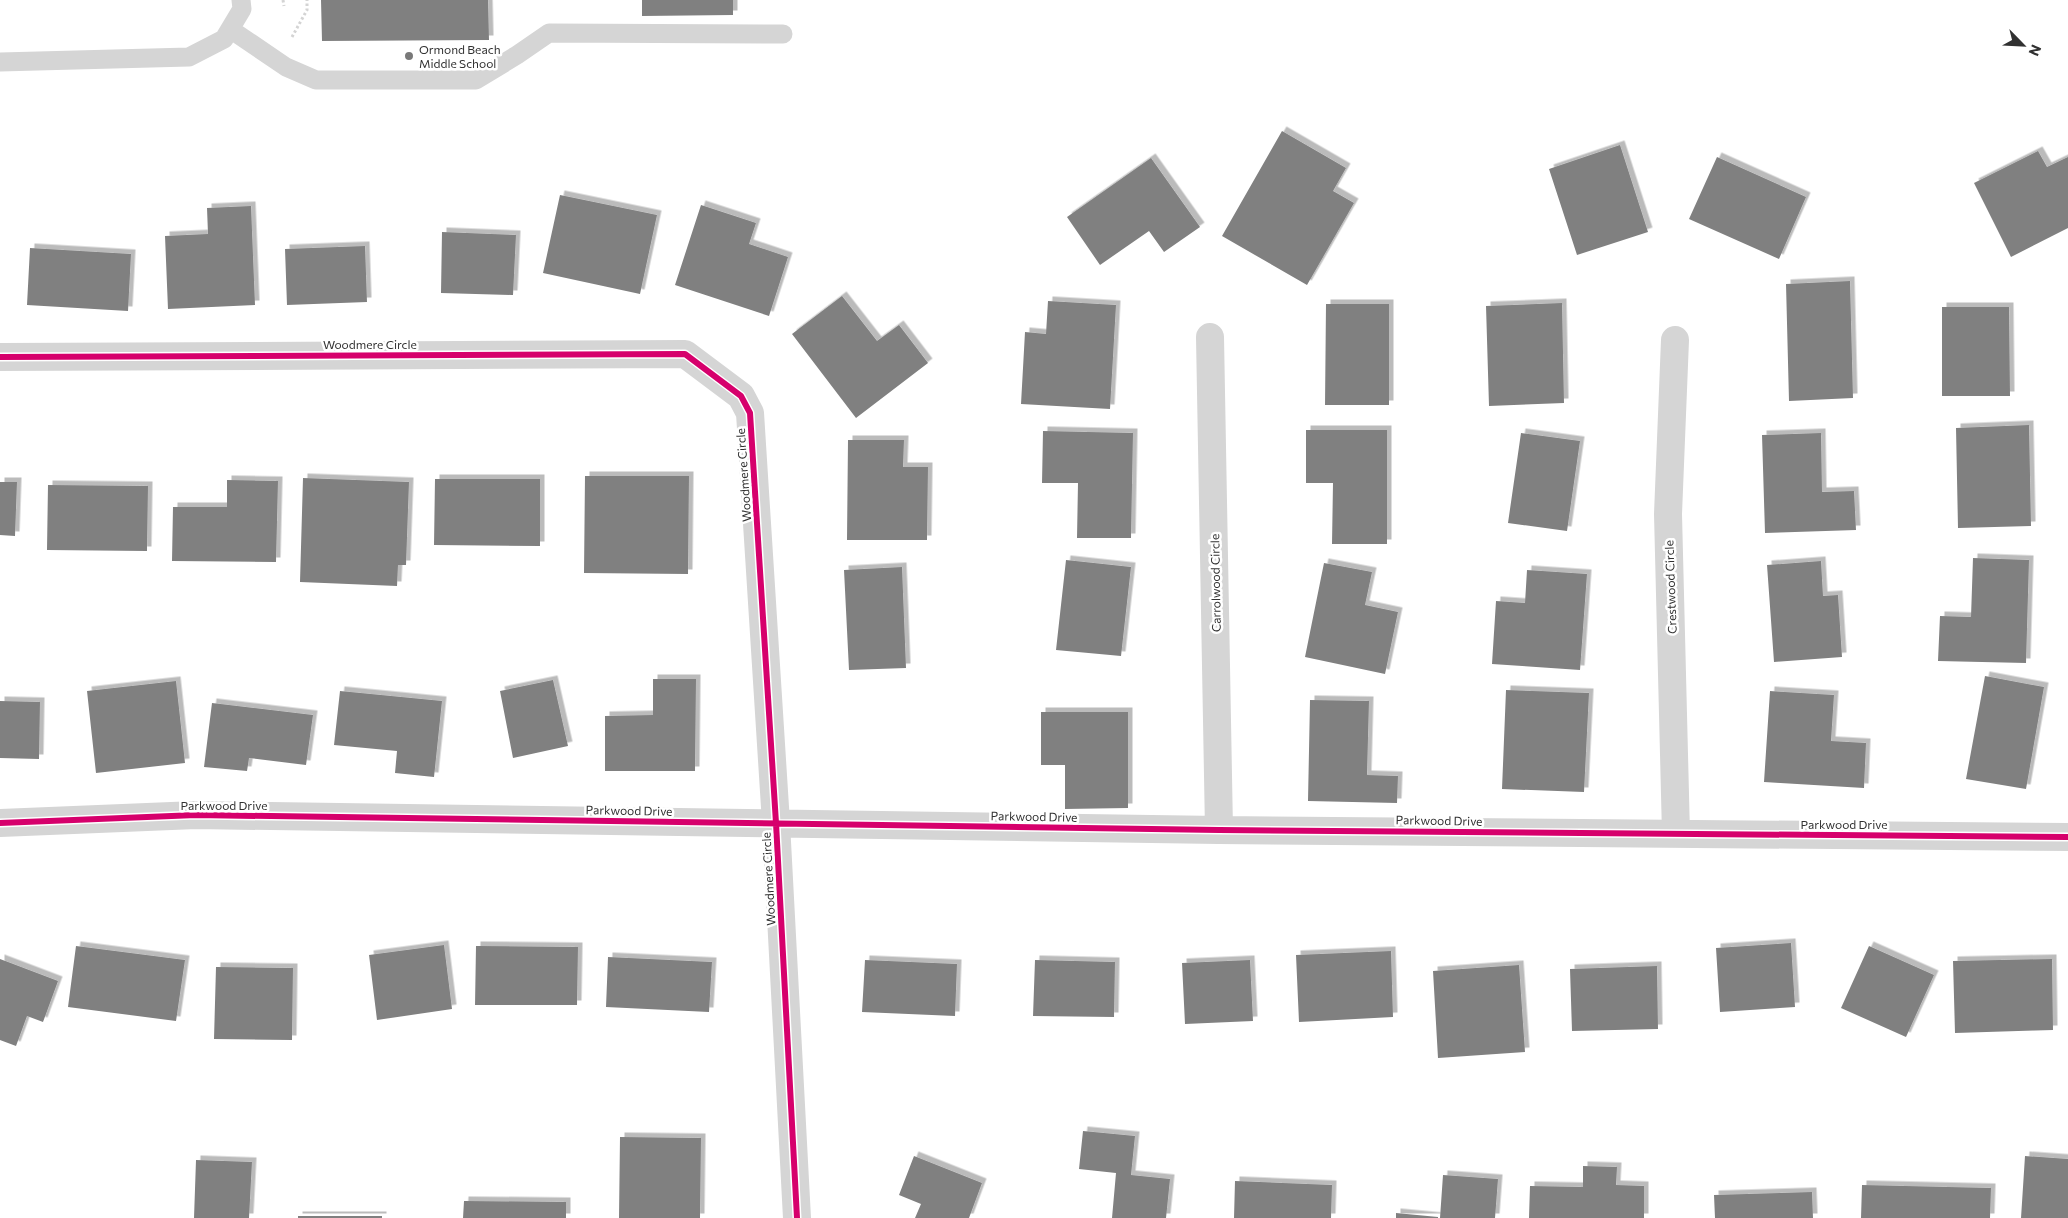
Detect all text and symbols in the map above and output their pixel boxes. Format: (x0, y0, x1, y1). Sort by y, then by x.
north arrow (1998, 20, 2048, 70)
place label: Ormond Beach Middle School (419, 42, 501, 70)
text: N (2025, 42, 2045, 59)
marker: Ormond Beach Middle School (403, 50, 415, 62)
street label: Woodmere Circle (323, 337, 417, 351)
street label: Woodmere Circle (733, 428, 753, 522)
street label: Carrolwood Circle (1207, 534, 1223, 632)
street label: Crestwood Circle (1661, 540, 1679, 634)
street label: Parkwood Drive (180, 798, 268, 812)
street label: Parkwood Drive (585, 802, 673, 818)
street label: Parkwood Drive (990, 808, 1078, 824)
street label: Parkwood Drive (1395, 812, 1483, 828)
street label: Parkwood Drive (1800, 817, 1888, 831)
street label: Woodmere Circle (759, 832, 777, 926)

